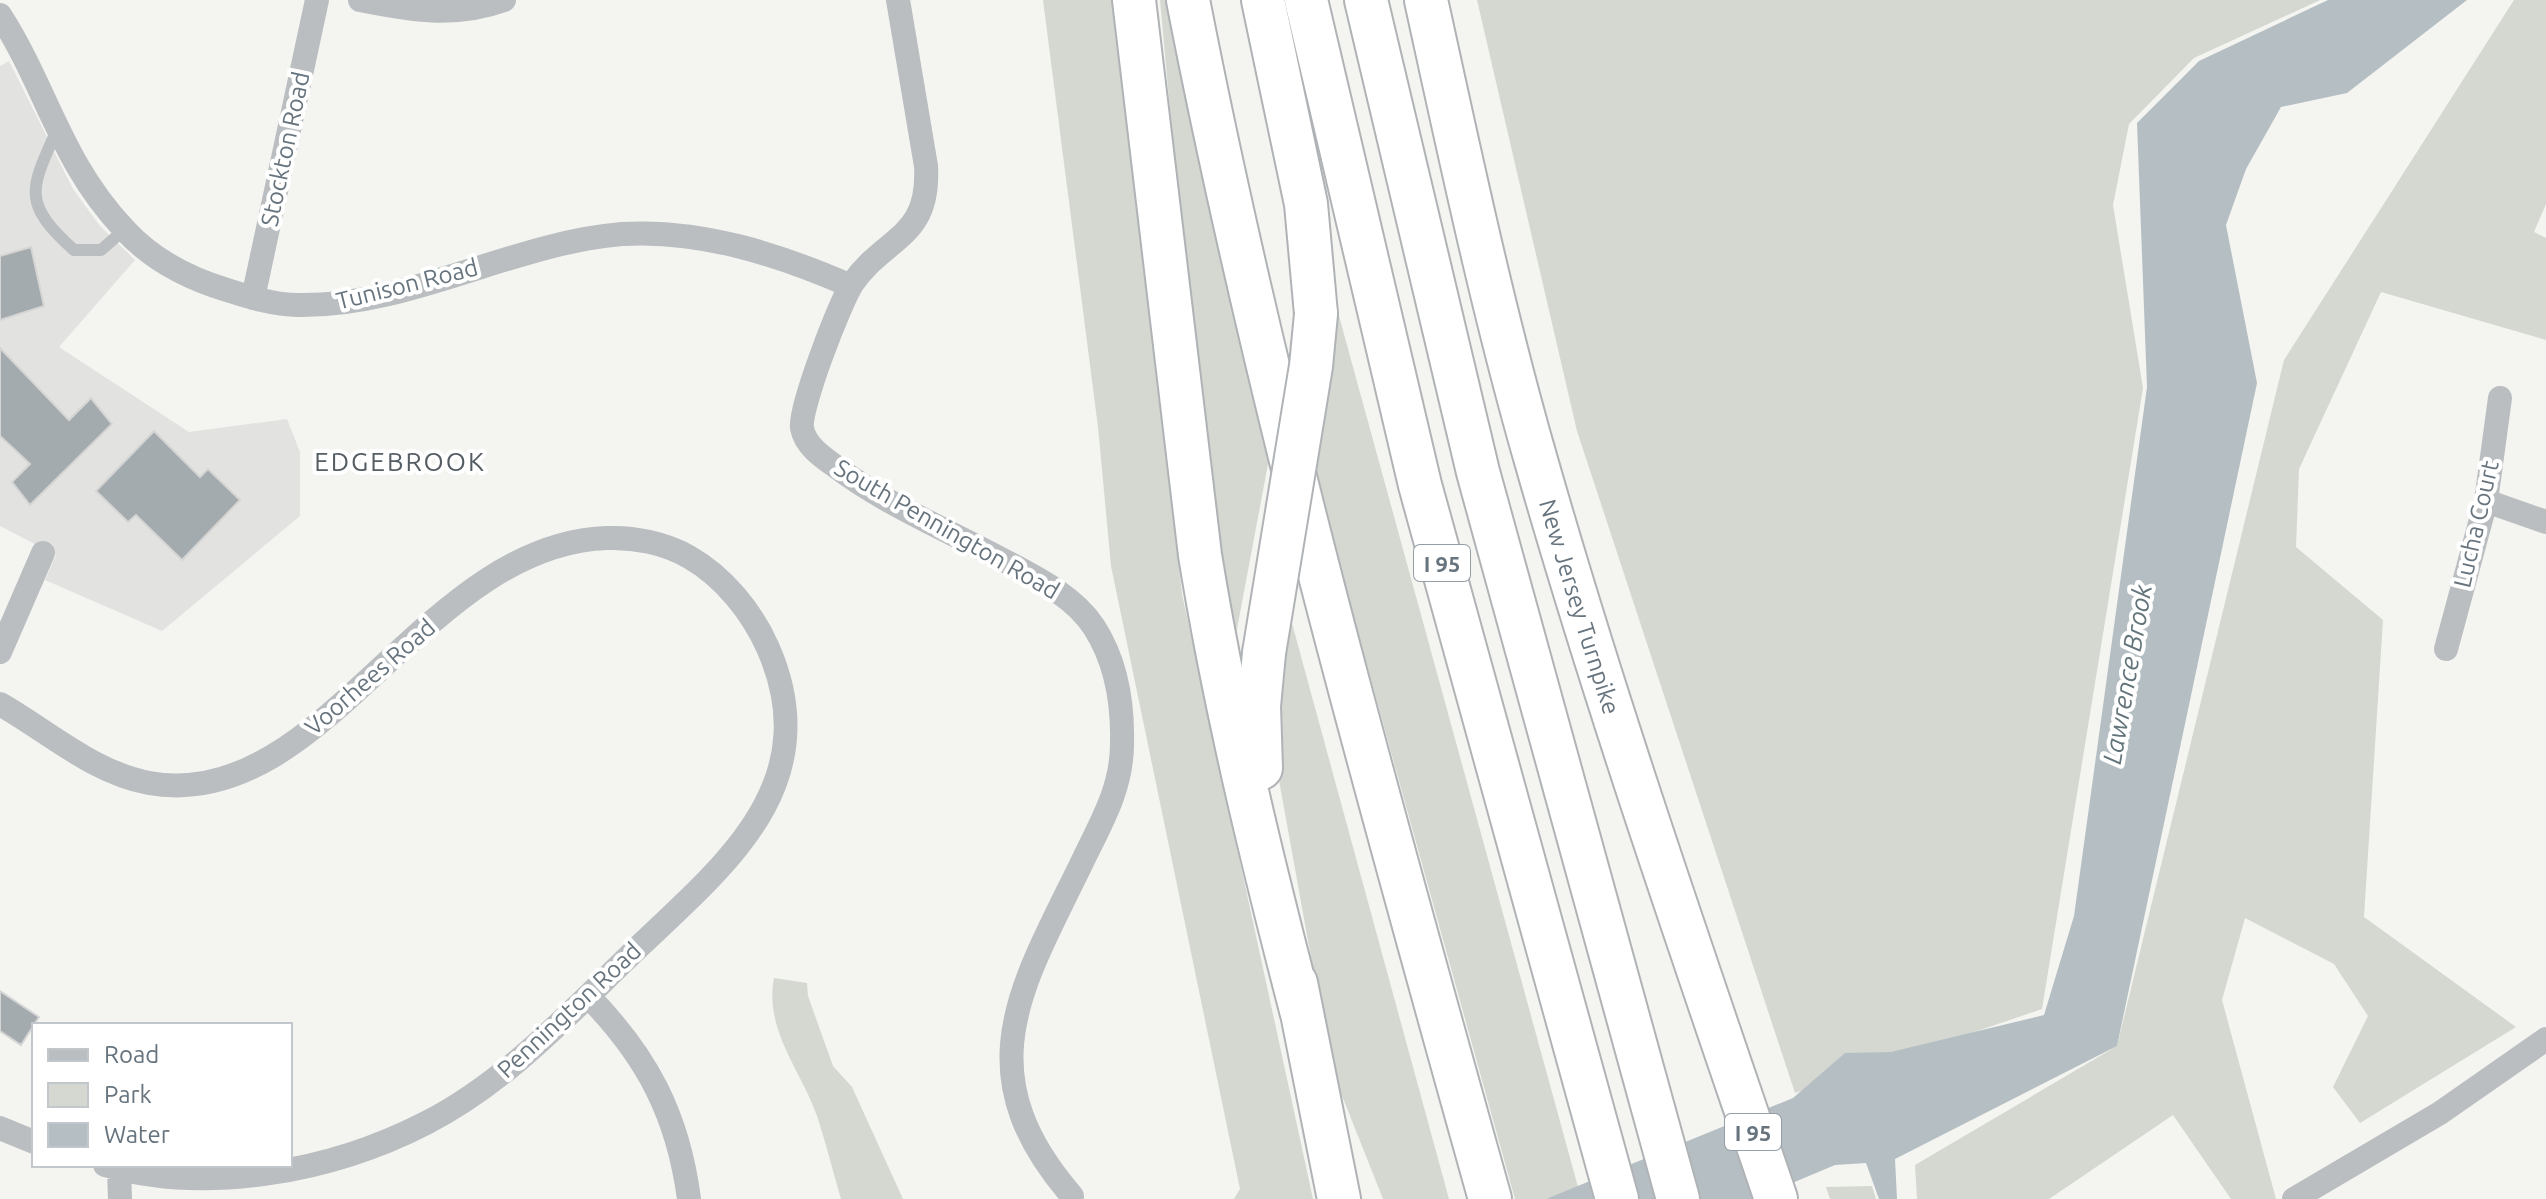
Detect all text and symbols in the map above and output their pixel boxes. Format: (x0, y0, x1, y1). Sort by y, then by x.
street label: Stockton Road (255, 69, 315, 229)
street label: Tunison Road (333, 253, 481, 315)
district label: EDGEBROOK (314, 447, 486, 476)
street label: South Pennington Road (830, 454, 1064, 604)
street label: Lucha Court (2448, 457, 2504, 590)
street label: New Jersey Turnpike (1534, 496, 1626, 717)
road number: I 95 (1414, 545, 1470, 581)
water label: Lawrence Brook (2097, 581, 2157, 766)
street label: Voorhees Road (300, 613, 440, 741)
street label: Pennington Road (492, 937, 646, 1083)
legend (32, 1023, 292, 1167)
text: Road (104, 1041, 159, 1068)
text: Park (104, 1081, 152, 1108)
road number: I 95 (1725, 1114, 1781, 1150)
text: Water (104, 1121, 170, 1148)

